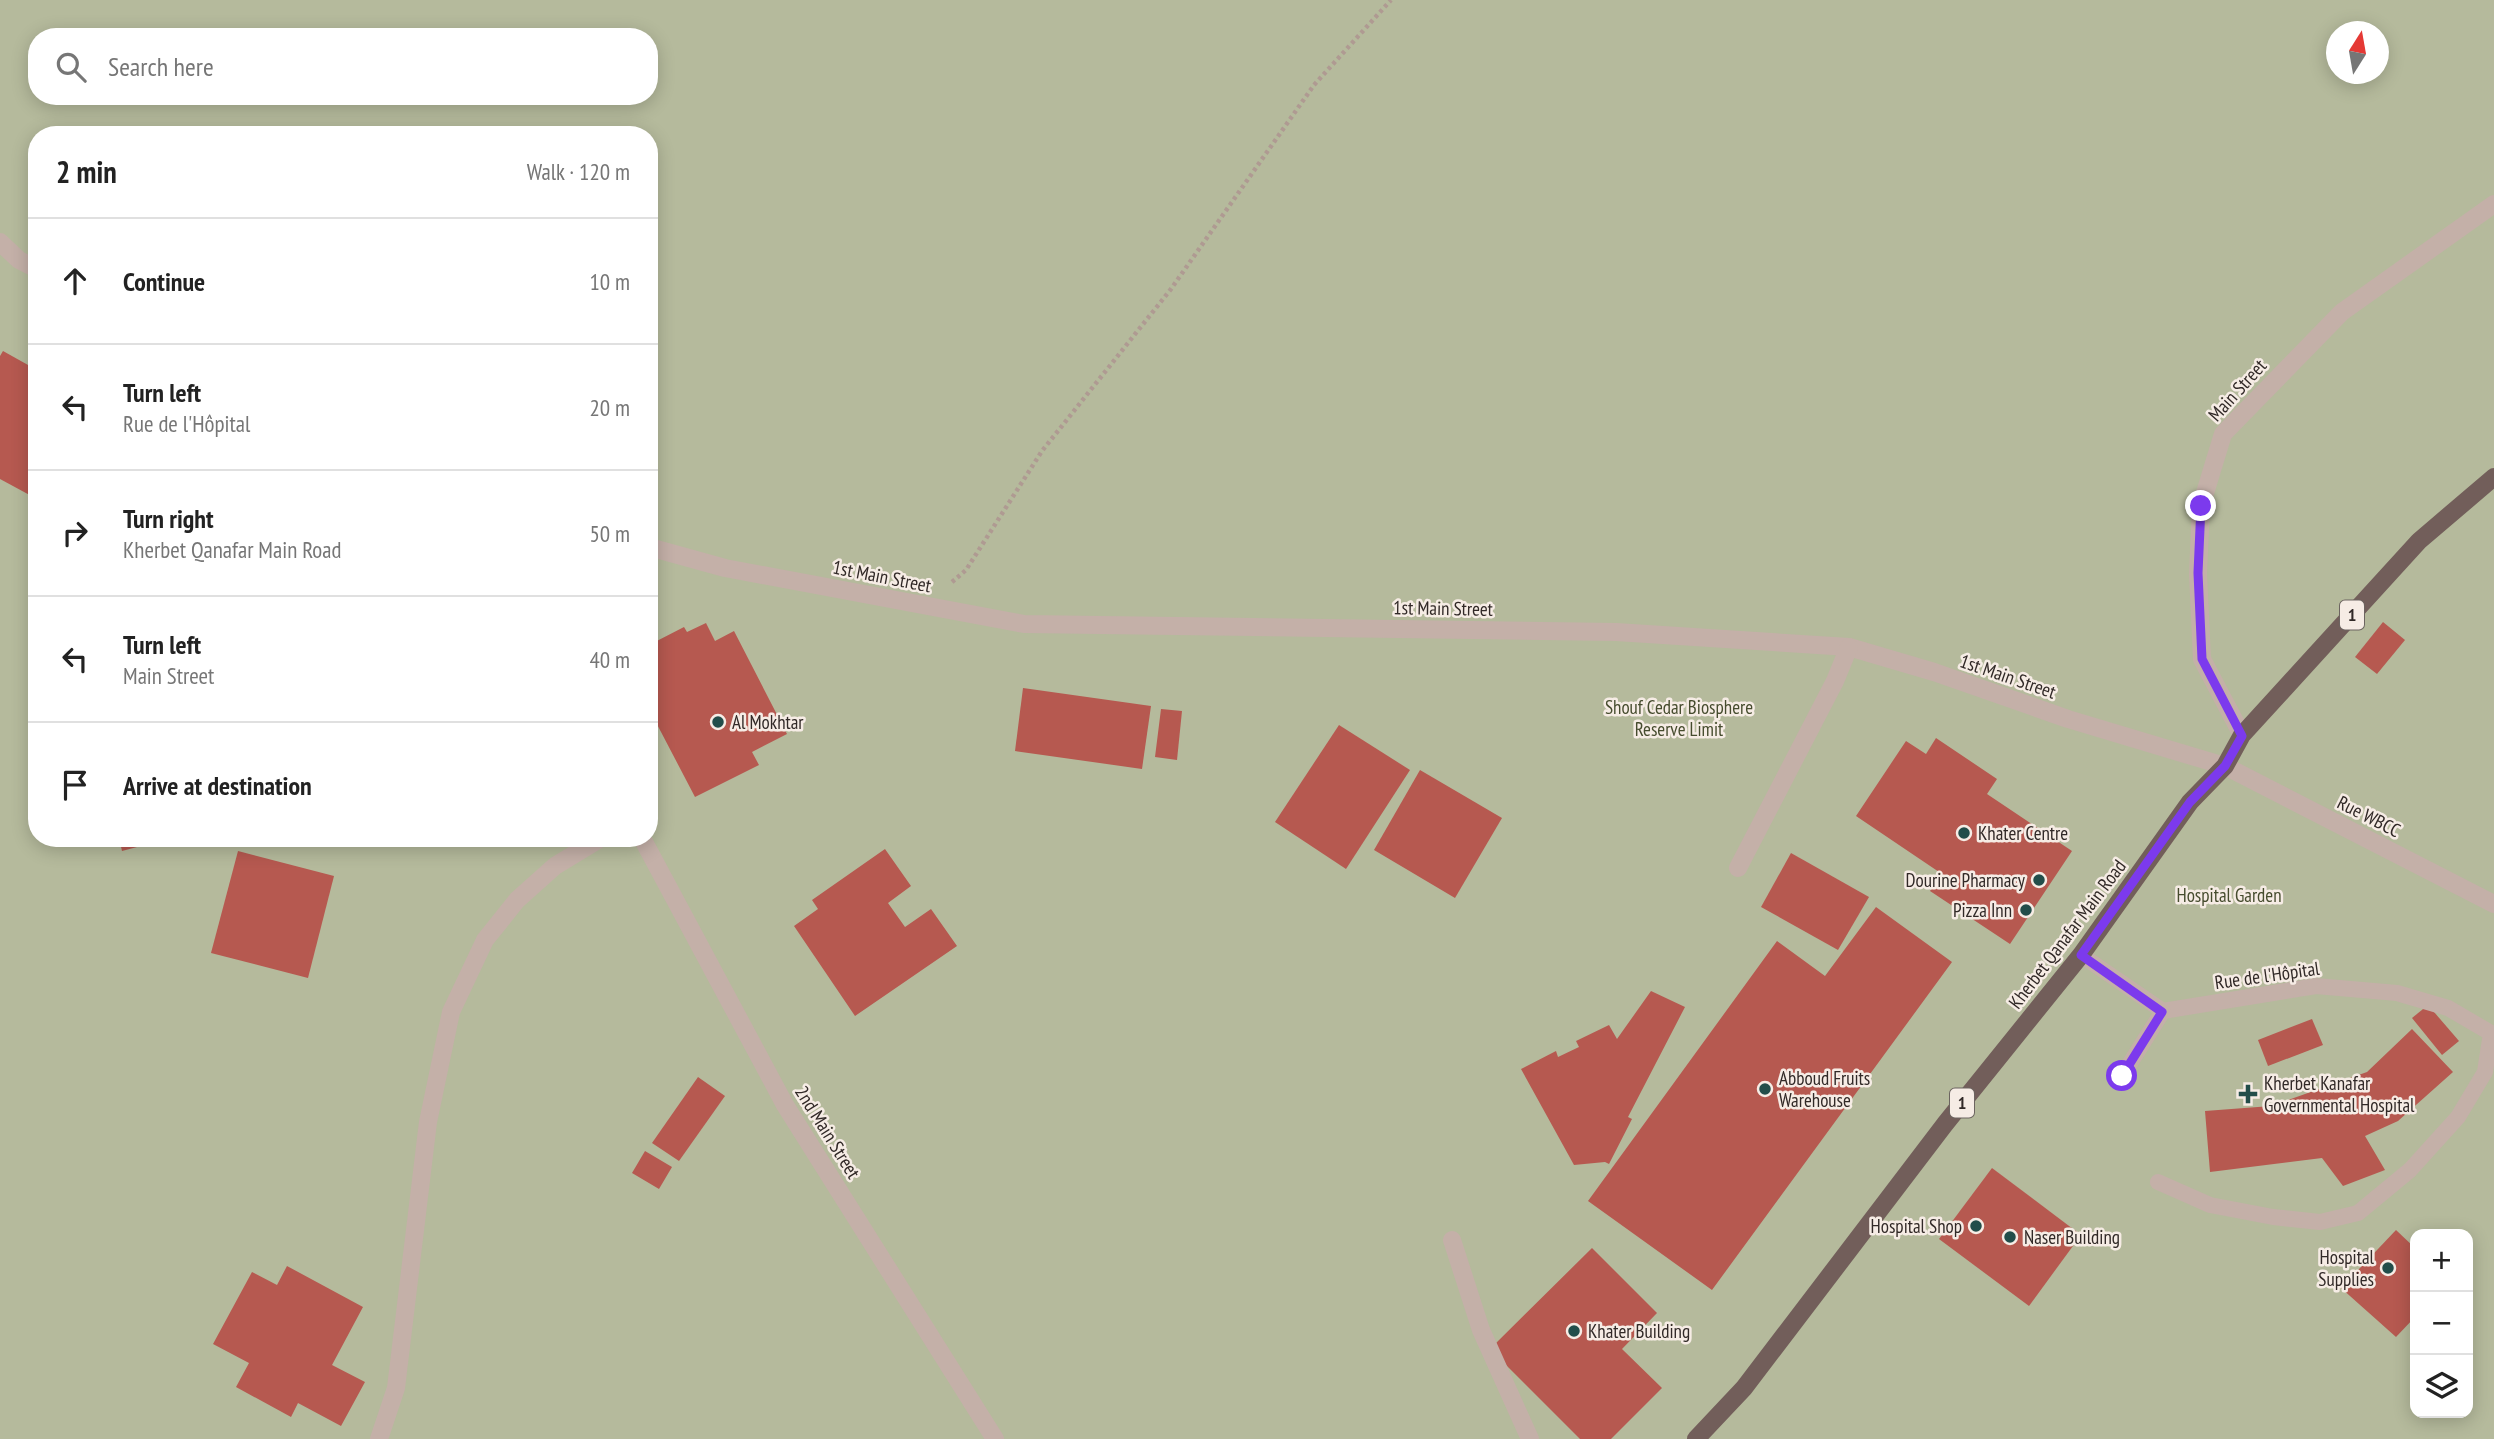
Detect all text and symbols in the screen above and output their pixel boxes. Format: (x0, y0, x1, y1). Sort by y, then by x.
north arrow (2326, 21, 2389, 84)
search box (28, 28, 658, 105)
icon: search (52, 48, 90, 86)
text: Search here (108, 50, 214, 83)
text: 2 min (56, 152, 117, 191)
text: Walk · 120 m (527, 157, 630, 186)
icon: ahead (56, 262, 94, 300)
text: Continue (123, 265, 205, 298)
text: 10 m (589, 267, 630, 296)
street label: Main Street (2203, 353, 2272, 426)
text: Turn left (123, 376, 201, 409)
icon: left (56, 388, 94, 426)
text: 20 m (589, 393, 630, 422)
text: Rue de l'Hôpital (123, 409, 250, 438)
route end (2185, 490, 2216, 521)
text: Turn right (123, 502, 214, 535)
icon: right (56, 514, 94, 552)
text: 50 m (589, 519, 630, 548)
text: Kherbet Qanafar Main Road (123, 535, 341, 564)
street label: 1st Main Street (831, 555, 934, 597)
street label: 1st Main Street (1393, 595, 1494, 621)
road number: 1 (2340, 600, 2364, 630)
text: Turn left (123, 628, 201, 661)
icon: left (56, 640, 94, 678)
text: 40 m (589, 645, 630, 674)
street label: 1st Main Street (1957, 648, 2060, 704)
text: Main Street (123, 661, 214, 690)
park label: Shouf Cedar Biosphere Reserve Limit (1605, 695, 1753, 741)
place label: Al Mokhtar (732, 710, 804, 734)
marker: Al Mokhtar (710, 714, 726, 730)
icon: arrive (56, 766, 94, 804)
text: Arrive at destination (123, 769, 312, 802)
street label: Rue WBCC (2333, 790, 2405, 842)
place label: Khater Centre (1978, 821, 2068, 845)
marker: Khater Centre (1956, 825, 1972, 841)
street label: Kherbet Qanafar Main Road (2003, 855, 2131, 1013)
place label: Dourine Pharmacy (1906, 868, 2026, 892)
marker: Dourine Pharmacy (2031, 872, 2047, 888)
park label: Hospital Garden (2176, 883, 2282, 907)
place label: Pizza Inn (1953, 898, 2012, 922)
marker: Pizza Inn (2018, 902, 2034, 918)
street label: Rue de l'Hôpital (2213, 956, 2321, 994)
route start (2106, 1060, 2137, 1091)
place label: Abboud Fruits Warehouse (1779, 1066, 1870, 1112)
place label: Kherbet Kanafar Governmental Hospital (2264, 1071, 2415, 1117)
street label: 2nd Main Street (790, 1081, 866, 1183)
marker: Abboud Fruits Warehouse (1757, 1081, 1773, 1097)
marker: Kherbet Kanafar Governmental Hospital (2238, 1084, 2258, 1104)
road number: 1 (1950, 1088, 1974, 1118)
place label: Hospital Shop (1871, 1214, 1962, 1238)
marker: Hospital Shop (1968, 1218, 1984, 1234)
place label: Naser Building (2024, 1225, 2120, 1249)
marker: Naser Building (2002, 1229, 2018, 1245)
map controls (2410, 1229, 2473, 1418)
button: + (2410, 1229, 2473, 1292)
place label: Hospital Supplies (2318, 1245, 2375, 1291)
marker: Hospital Supplies (2380, 1260, 2396, 1276)
button: − (2410, 1292, 2473, 1355)
place label: Khater Building (1588, 1319, 1690, 1343)
marker: Khater Building (1566, 1323, 1582, 1339)
button: layers (2410, 1355, 2473, 1418)

